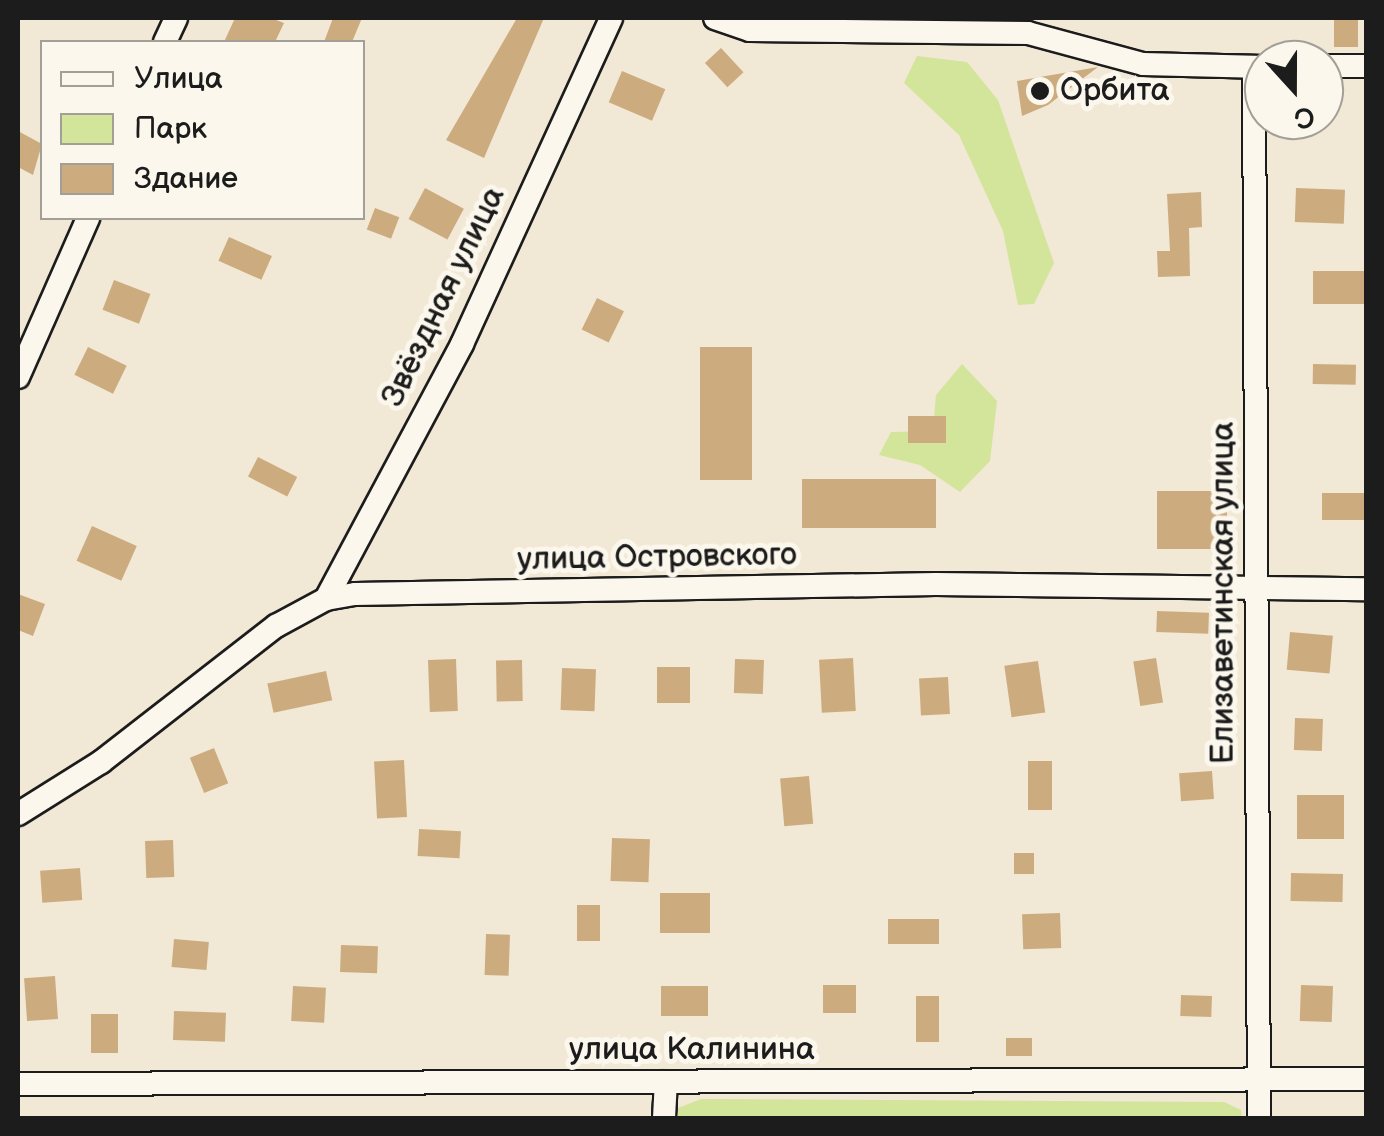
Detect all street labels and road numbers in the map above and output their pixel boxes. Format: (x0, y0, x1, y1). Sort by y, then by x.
street label: Звёздная улица (374, 181, 514, 413)
street label: Елизаветинская улица (1205, 422, 1243, 764)
street label: улица Островского (517, 536, 797, 580)
street label: улица Калинина (569, 1031, 815, 1069)

